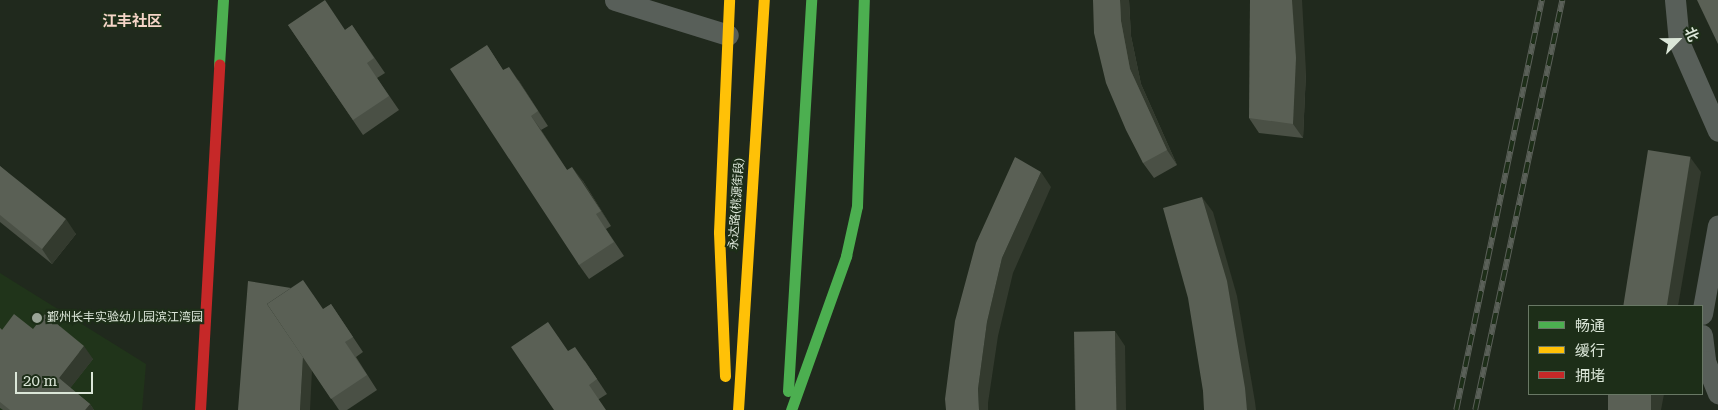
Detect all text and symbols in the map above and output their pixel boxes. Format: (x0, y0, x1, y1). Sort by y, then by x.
district label: 江丰社区 (102, 13, 162, 31)
north arrow (1653, 15, 1703, 65)
text: 北 (1682, 25, 1702, 44)
street label: 永达路(桃源街段) (727, 158, 747, 250)
legend (1528, 305, 1703, 395)
place label: 鄞州长丰实验幼儿园滨江湾园 (47, 311, 203, 325)
marker: 鄞州长丰实验幼儿园滨江湾园 (31, 312, 43, 324)
text: 畅通 (1575, 317, 1605, 335)
text: 缓行 (1575, 342, 1605, 360)
scale bar (18, 362, 95, 394)
text: 拥堵 (1575, 367, 1605, 385)
text: 20 m (23, 372, 57, 390)

